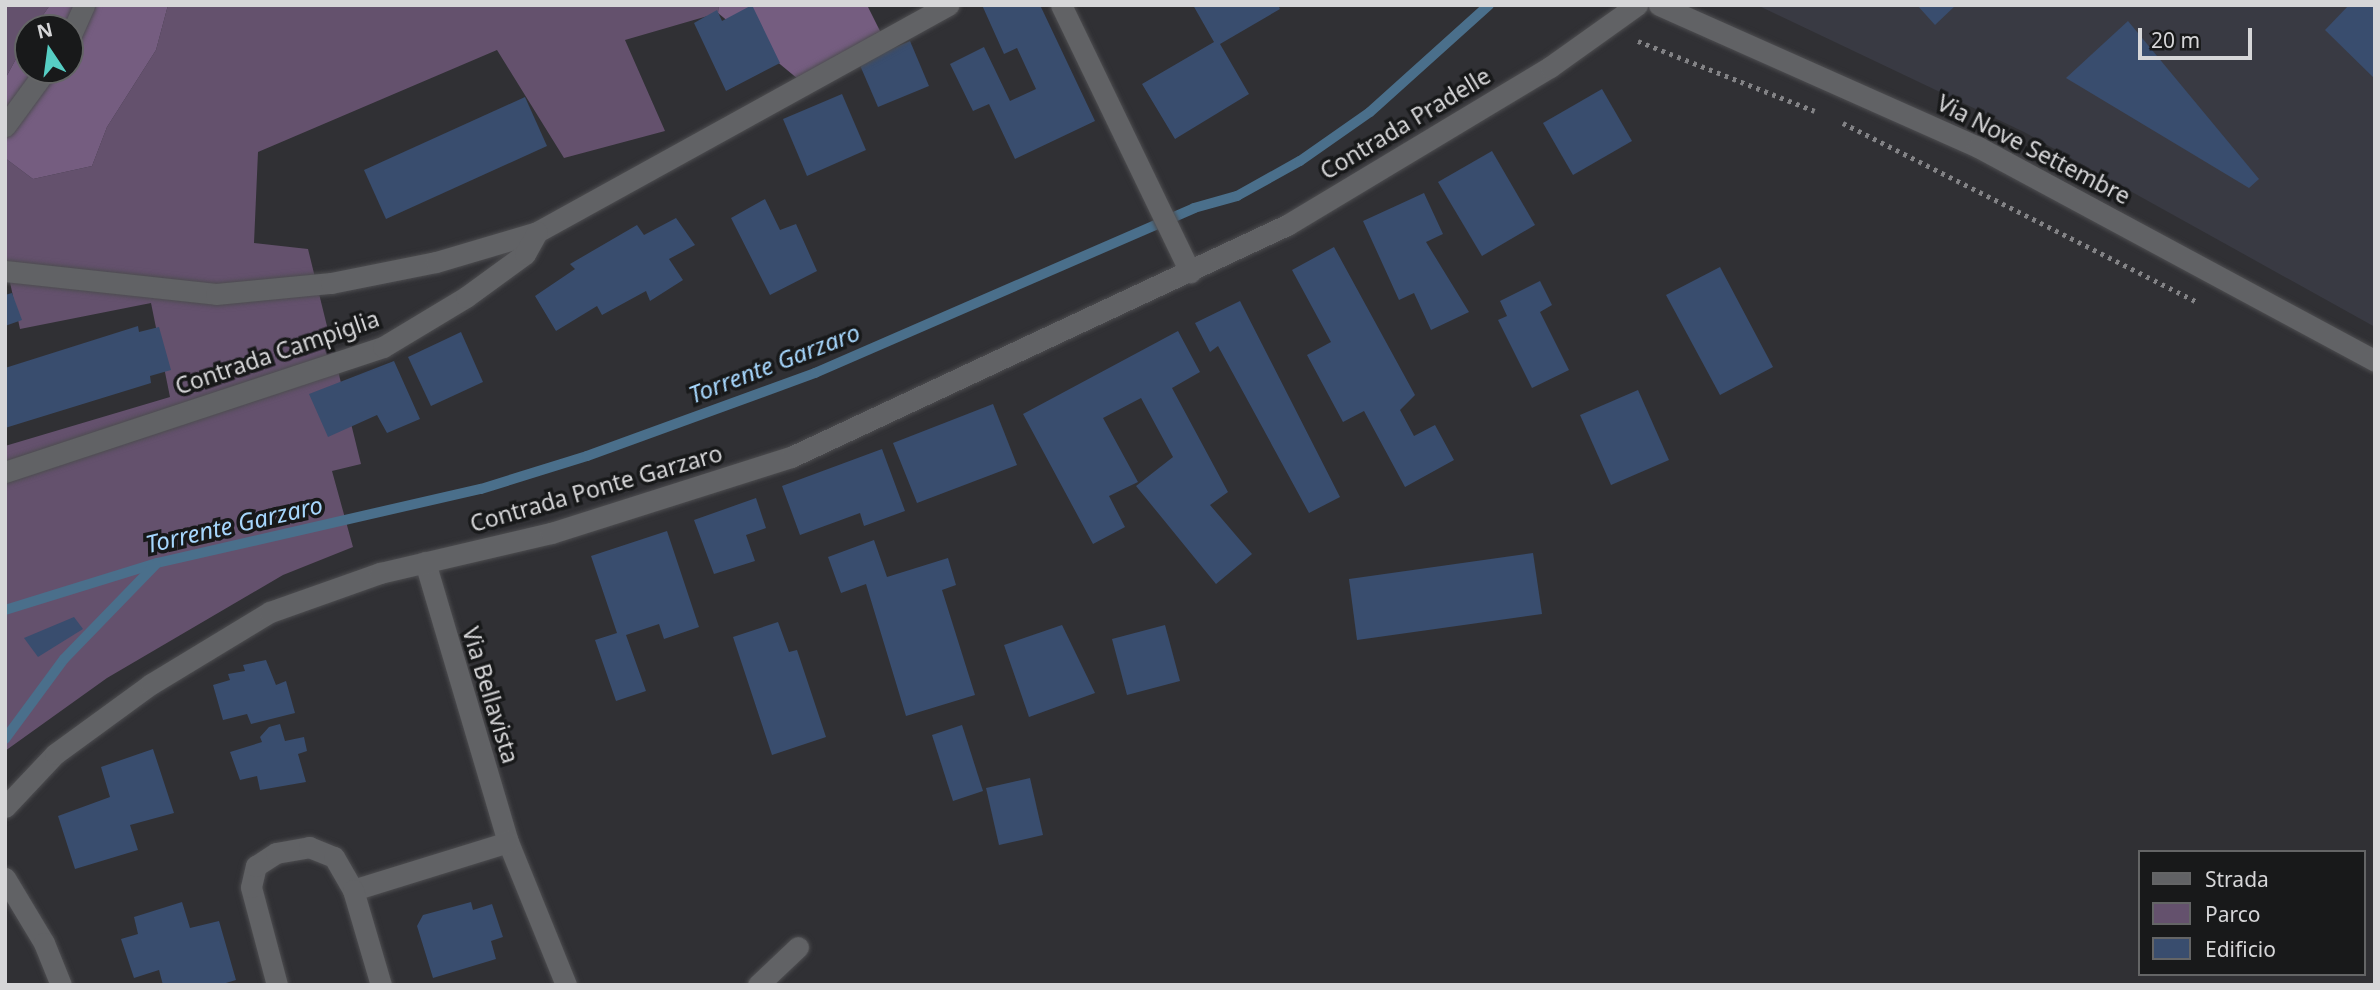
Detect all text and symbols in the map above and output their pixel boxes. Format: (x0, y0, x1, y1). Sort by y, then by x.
north arrow (14, 14, 84, 84)
scale bar (2142, 14, 2256, 58)
text: N (34, 16, 55, 45)
text: 20 m (2151, 26, 2200, 54)
street label: Contrada Pradelle (1315, 61, 1495, 185)
street label: Via Nove Settembre (1933, 88, 2135, 210)
street label: Contrada Campiglia (171, 304, 383, 400)
water label: Torrente Garzaro (684, 317, 864, 409)
street label: Contrada Ponte Garzaro (467, 439, 725, 537)
water label: Torrente Garzaro (143, 490, 325, 558)
street label: Via Bellavista (457, 623, 525, 767)
legend (2138, 850, 2366, 976)
text: Strada (2205, 865, 2269, 893)
text: Parco (2205, 900, 2261, 928)
text: Edificio (2205, 935, 2276, 963)

